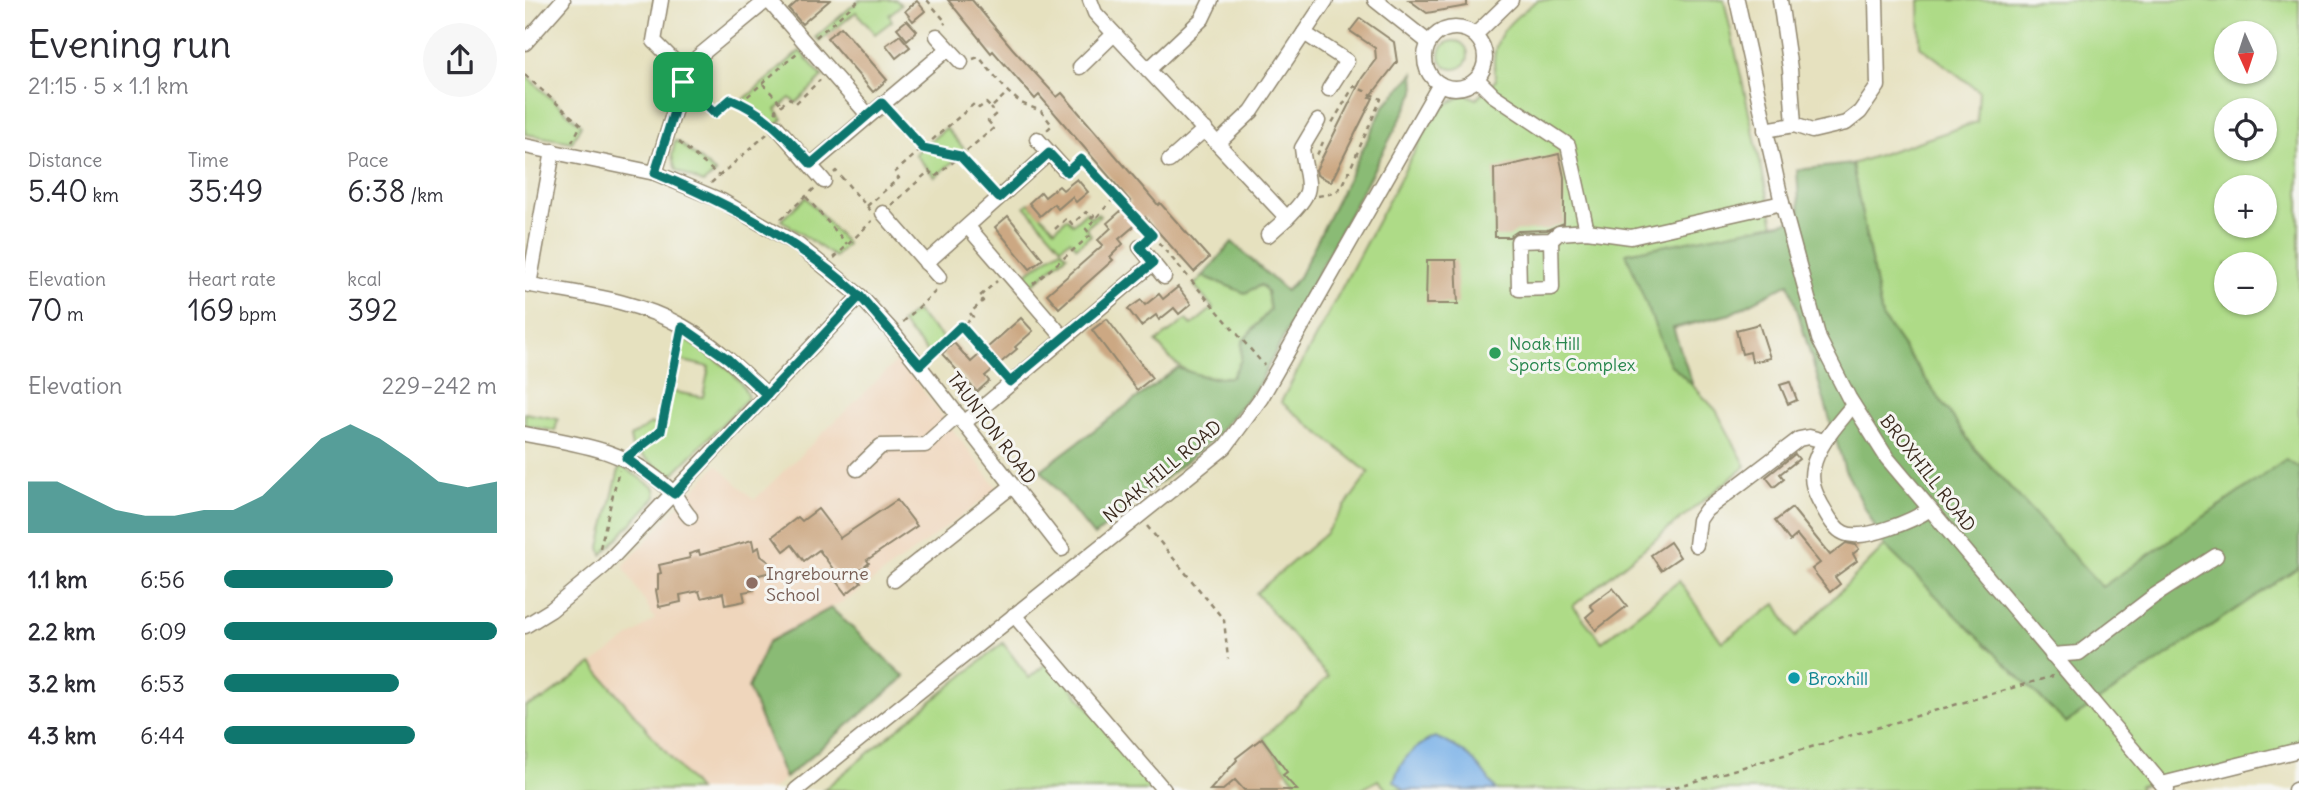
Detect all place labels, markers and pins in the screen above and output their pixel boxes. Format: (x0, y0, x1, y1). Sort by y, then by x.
pin (653, 52, 713, 112)
place label: Noak Hill Sports Complex (1509, 332, 1636, 376)
marker: Noak Hill Sports Complex (1487, 345, 1503, 361)
place label: Ingrebourne School (766, 562, 869, 606)
marker: Ingrebourne School (744, 575, 760, 591)
place label: Broxhill (1808, 667, 1868, 690)
marker: Broxhill (1786, 670, 1802, 686)

